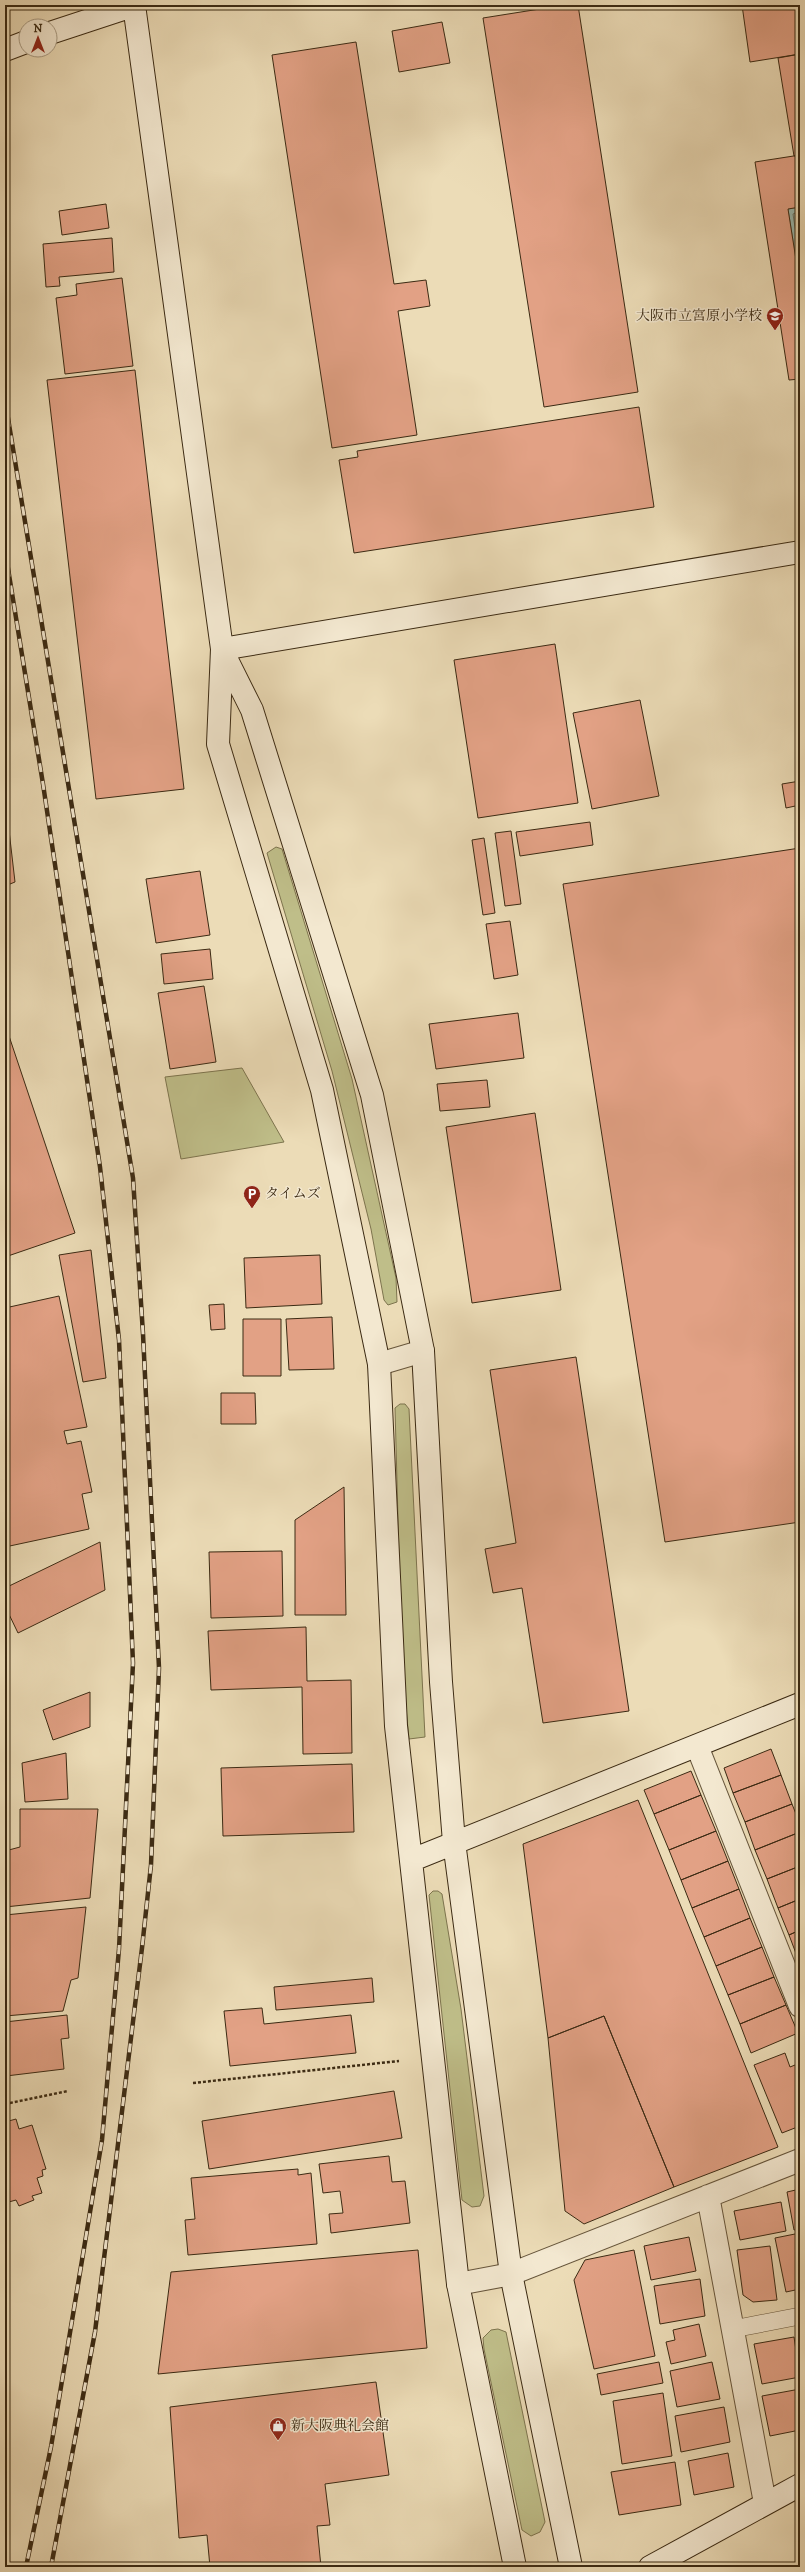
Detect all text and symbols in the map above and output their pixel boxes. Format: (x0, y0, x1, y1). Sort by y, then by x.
north arrow (18, 18, 58, 58)
text: N (33, 22, 43, 36)
school or university icon: 大阪市立宮原小学校 (765, 306, 785, 331)
place label: 大阪市立宮原小学校 (636, 307, 762, 325)
parking icon: タイムズ (242, 1184, 262, 1209)
place label: タイムズ (265, 1185, 321, 1203)
shop icon: 新大阪典礼会館 (268, 2416, 288, 2441)
place label: 新大阪典礼会館 (291, 2417, 389, 2435)

